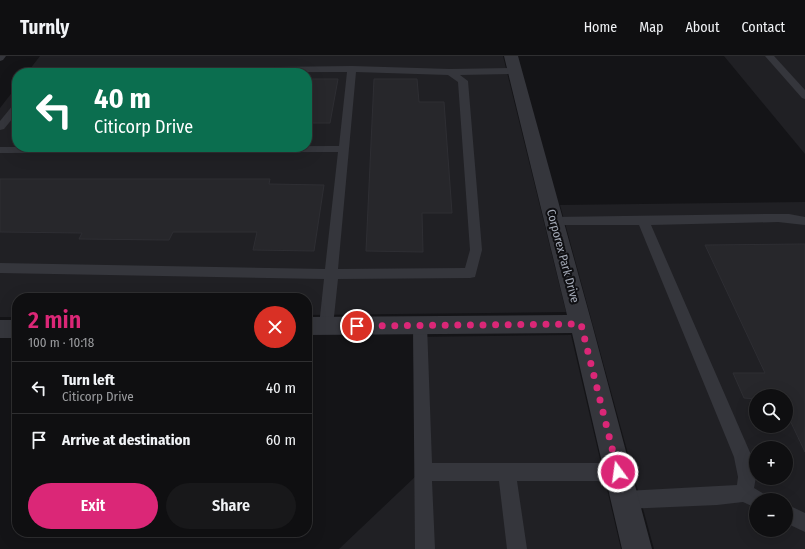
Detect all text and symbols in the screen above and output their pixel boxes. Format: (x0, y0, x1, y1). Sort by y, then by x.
text: Turnly (20, 16, 69, 39)
text: Home (584, 19, 617, 36)
text: Map (639, 19, 663, 36)
text: About (685, 19, 720, 36)
text: Contact (742, 19, 785, 36)
text: 40 m (94, 82, 151, 115)
icon: left (28, 84, 80, 136)
text: Citicorp Drive (94, 116, 193, 138)
street label: Corporex Park Drive (544, 208, 582, 304)
text: 2 min (28, 306, 81, 334)
button: close (254, 306, 296, 348)
pin (340, 309, 374, 343)
icon: arrive (346, 315, 368, 337)
text: 100 m · 10:18 (28, 335, 94, 350)
text: Turn left (62, 371, 115, 389)
icon: left (28, 377, 50, 399)
text: 40 m (266, 379, 296, 397)
text: Citicorp Drive (62, 389, 134, 404)
map controls (749, 389, 793, 537)
button: search (749, 389, 793, 433)
icon: arrive (28, 429, 50, 451)
text: Arrive at destination (62, 431, 190, 449)
text: 60 m (266, 431, 296, 449)
button: + (749, 441, 793, 485)
position arrow (597, 451, 639, 493)
button: Exit (28, 483, 158, 529)
button: Share (166, 483, 296, 529)
button: − (749, 493, 793, 537)

